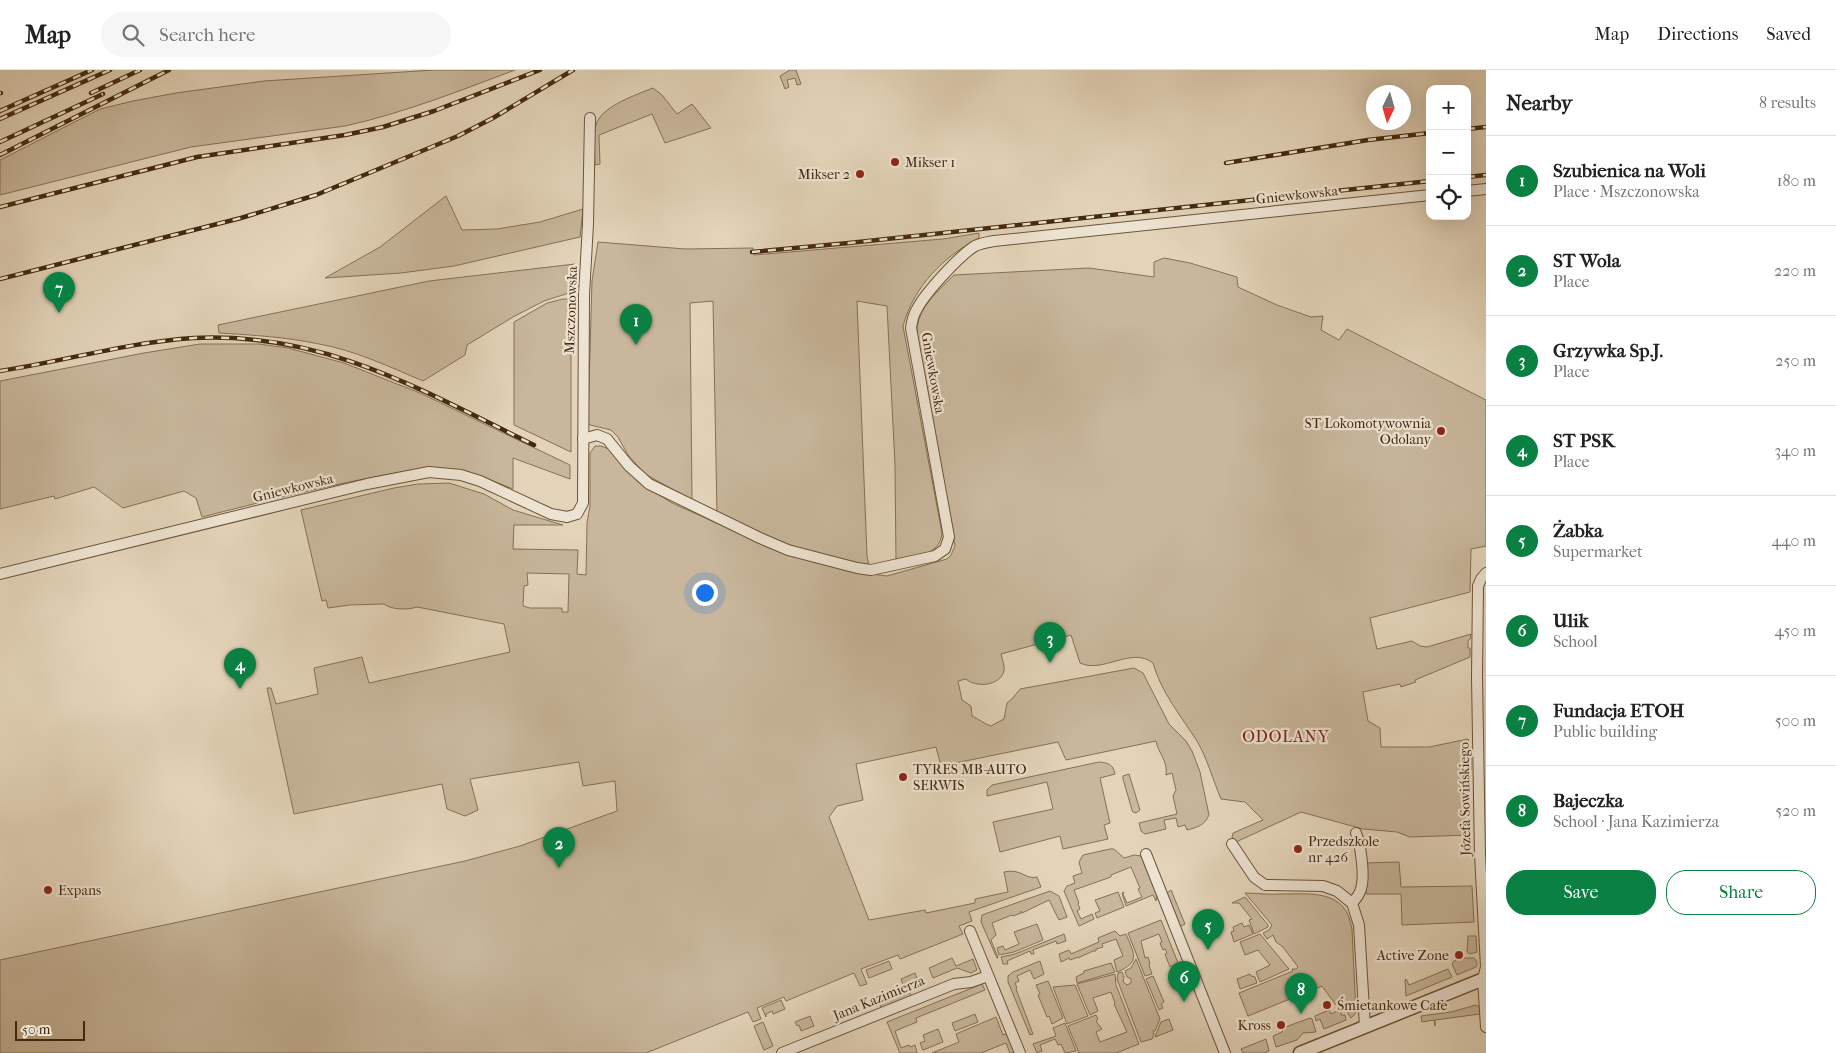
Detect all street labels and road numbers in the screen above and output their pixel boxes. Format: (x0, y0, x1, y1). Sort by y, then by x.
street label: Gniewkowska (1255, 182, 1339, 208)
street label: Mszczonowska (561, 265, 581, 354)
street label: Gniewkowska (917, 331, 949, 415)
street label: Gniewkowska (251, 470, 335, 506)
street label: Józefa Sowińskiego (1456, 742, 1475, 857)
street label: Jana Kazimierza (830, 972, 928, 1025)

